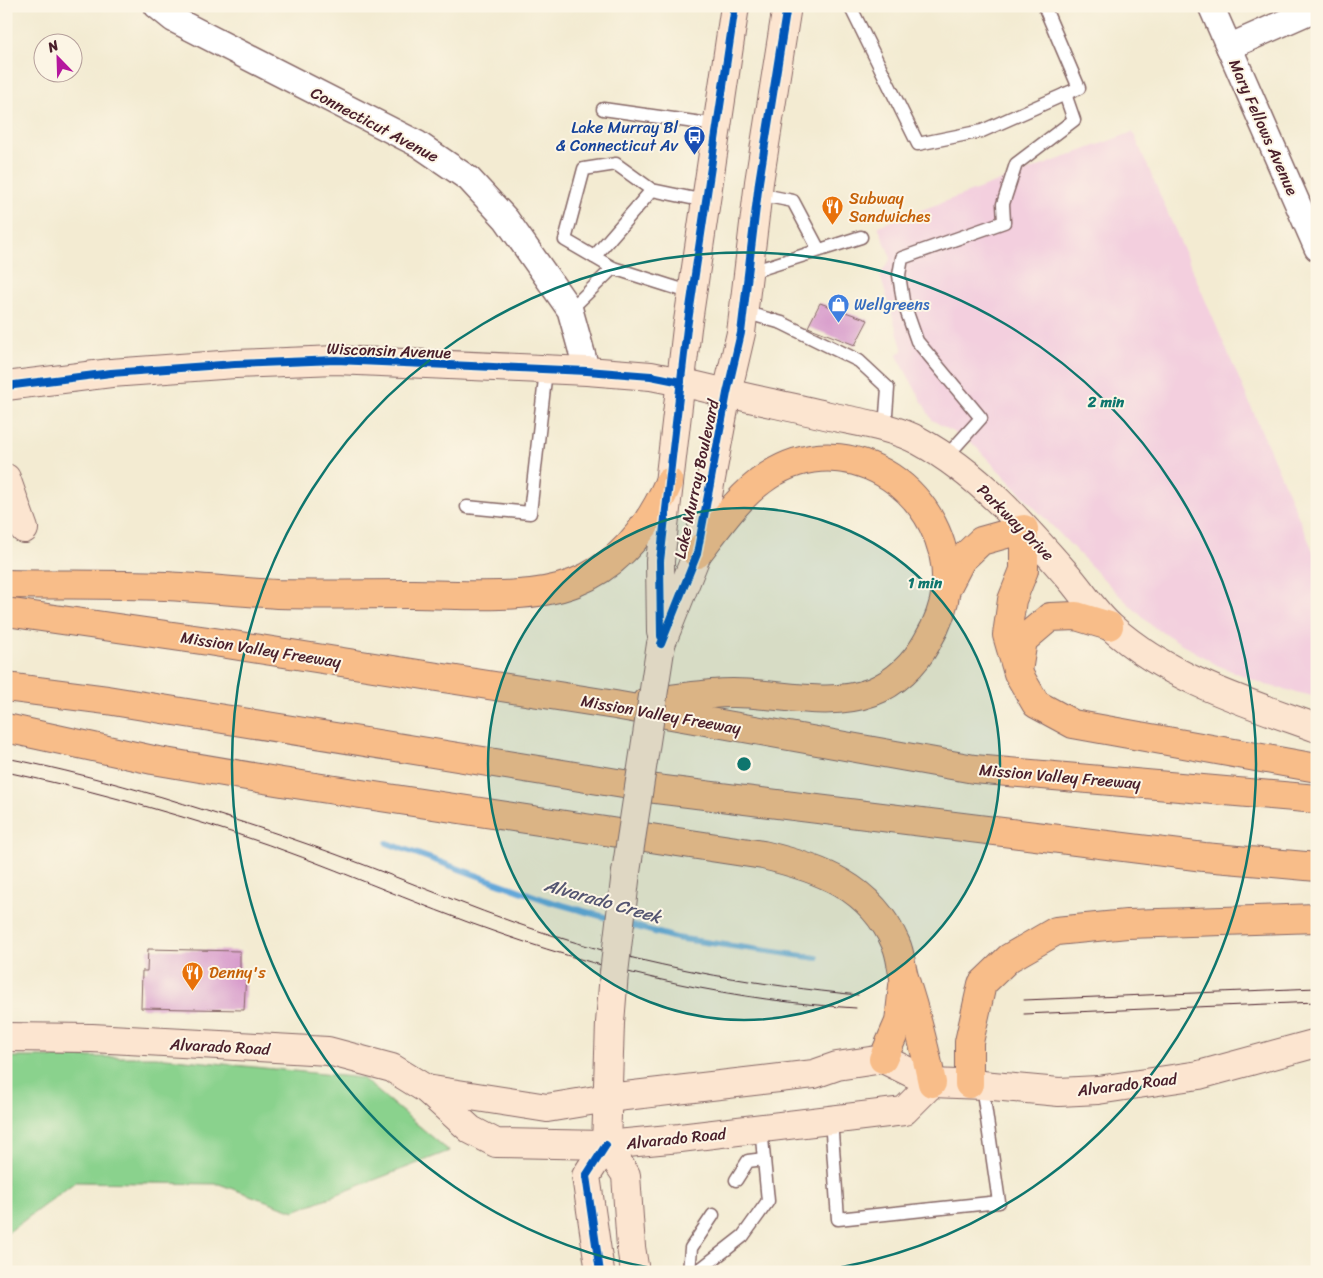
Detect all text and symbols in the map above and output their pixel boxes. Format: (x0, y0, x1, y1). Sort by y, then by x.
north arrow (32, 32, 82, 82)
text: N (43, 33, 63, 60)
street label: Mary Fellows Avenue (1220, 54, 1307, 200)
street label: Connecticut Avenue (305, 78, 444, 171)
place label: Lake Murray Bl & Connecticut Av (556, 113, 680, 160)
bus stop icon: Lake Murray Bl & Connecticut Av (682, 124, 706, 155)
place label: Subway Sandwiches (849, 184, 931, 231)
restaurant icon: Subway Sandwiches (821, 195, 845, 226)
place label: Wellgreens (854, 290, 930, 319)
shop icon: Wellgreens (826, 292, 850, 323)
street label: Wisconsin Avenue (326, 334, 452, 367)
text: 2 min (1087, 389, 1125, 415)
street label: Lake Murray Boulevard (665, 395, 728, 561)
street label: Parkway Drive (970, 477, 1061, 568)
text: 1 min (908, 570, 943, 596)
street label: Mission Valley Freeway (179, 623, 344, 677)
street label: Mission Valley Freeway (579, 686, 744, 743)
centre of rings (735, 755, 753, 773)
street label: Mission Valley Freeway (978, 755, 1143, 798)
water label: Alvarado Creek (540, 869, 667, 933)
place label: Denny's (209, 958, 266, 987)
restaurant icon: Denny's (181, 960, 205, 991)
street label: Alvarado Road (168, 1029, 272, 1064)
street label: Alvarado Road (1075, 1064, 1180, 1105)
street label: Alvarado Road (624, 1119, 729, 1158)

